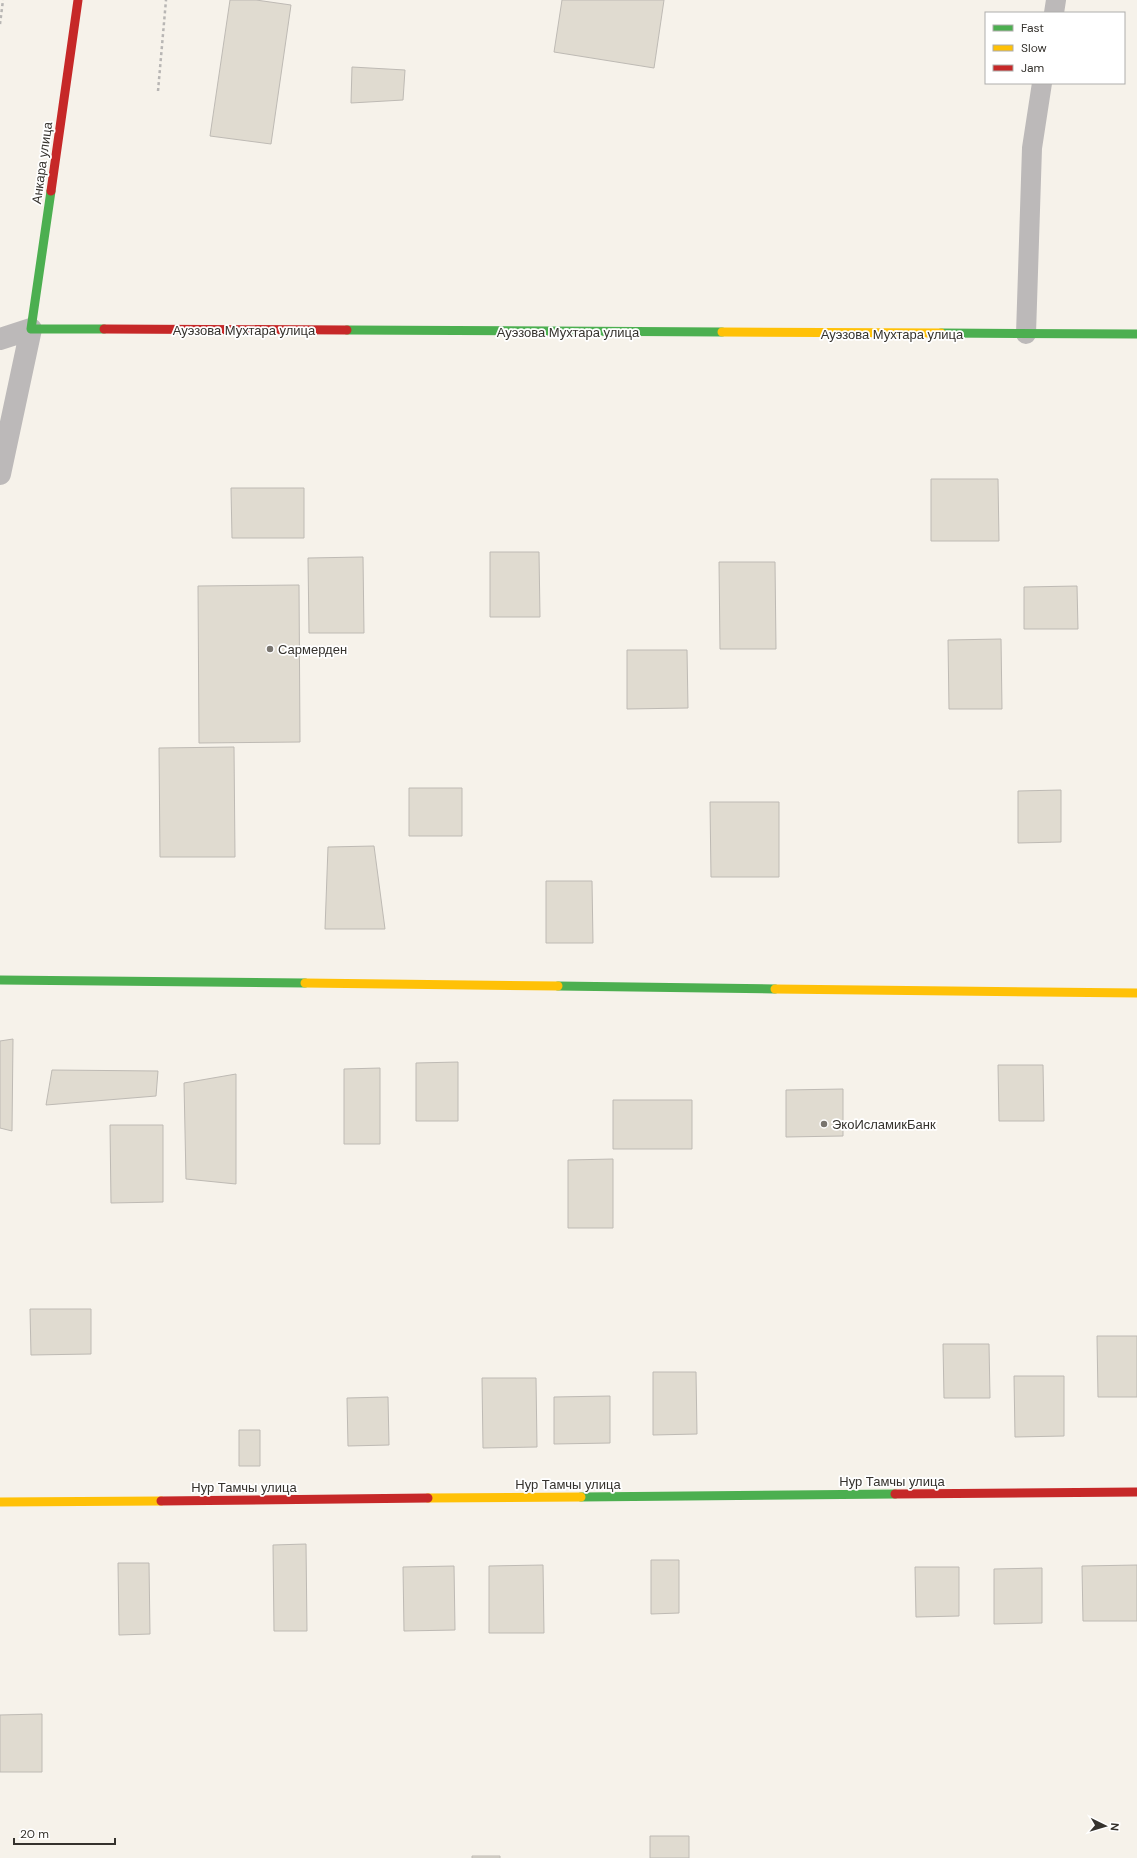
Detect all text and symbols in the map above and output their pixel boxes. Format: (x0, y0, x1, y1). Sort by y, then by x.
legend (985, 12, 1125, 84)
text: Fast (1021, 20, 1044, 36)
text: Slow (1021, 40, 1047, 56)
text: Jam (1021, 60, 1044, 76)
street label: Анкара улица (28, 120, 56, 205)
street label: Ауэзова Мухтара улица (173, 322, 316, 339)
street label: Ауэзова Мухтара улица (497, 324, 640, 341)
street label: Ауэзова Мухтара улица (821, 326, 964, 343)
place label: Сармерден (278, 641, 347, 658)
marker: Сармерден (265, 644, 275, 654)
place label: ЭкоИсламикБанк (832, 1116, 936, 1133)
marker: ЭкоИсламикБанк (819, 1119, 829, 1129)
street label: Нур Тамчы улица (839, 1473, 945, 1490)
street label: Нур Тамчы улица (515, 1476, 621, 1493)
street label: Нур Тамчы улица (191, 1479, 297, 1496)
north arrow (1085, 1806, 1125, 1846)
scale bar (14, 1820, 115, 1846)
text: N (1108, 1822, 1122, 1831)
text: 20 m (20, 1826, 49, 1842)

